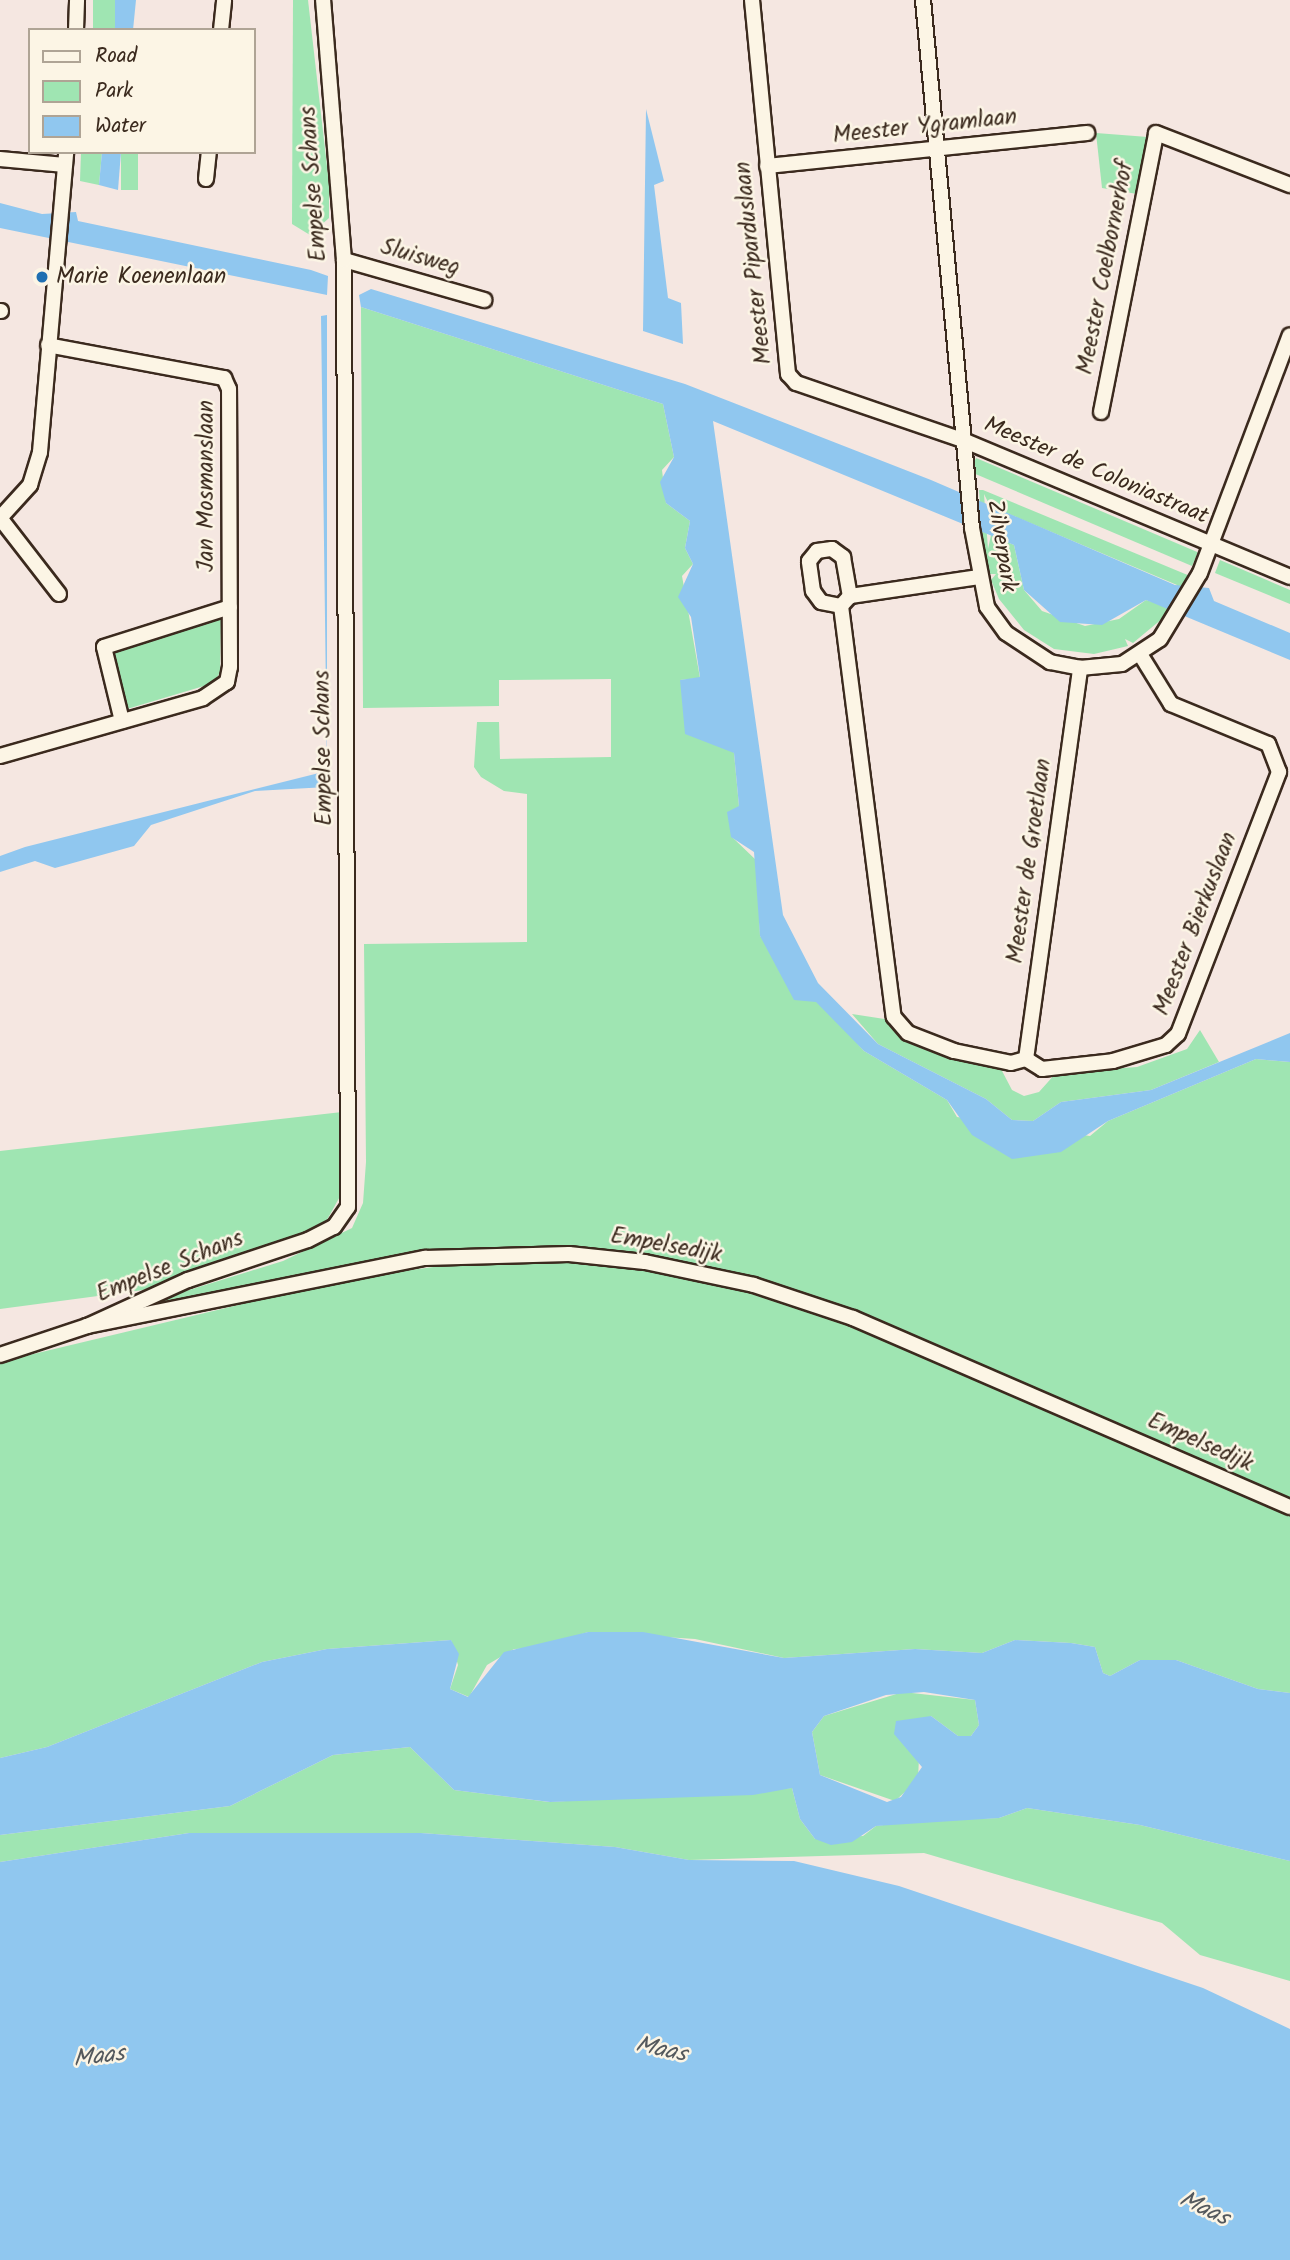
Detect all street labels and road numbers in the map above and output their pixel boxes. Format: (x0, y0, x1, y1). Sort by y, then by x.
street label: Meester Ygramlaan (832, 104, 1018, 150)
street label: Empelse Schans (295, 105, 333, 263)
street label: Meester Coelbornerhof (1072, 159, 1140, 377)
street label: Meester Piparduslaan (730, 160, 778, 366)
street label: Sluisweg (377, 234, 463, 282)
street label: Jan Mosmanslaan (193, 400, 221, 572)
street label: Meester de Coloniastraat (980, 411, 1212, 531)
street label: Zilverpark (980, 498, 1022, 594)
street label: Empelse Schans (309, 670, 339, 826)
street label: Meester de Groetlaan (1002, 757, 1058, 965)
street label: Meester Bierkuslaan (1148, 829, 1244, 1019)
street label: Empelsedijk (608, 1223, 724, 1269)
street label: Empelse Schans (93, 1225, 247, 1309)
street label: Empelsedijk (1143, 1408, 1257, 1478)

